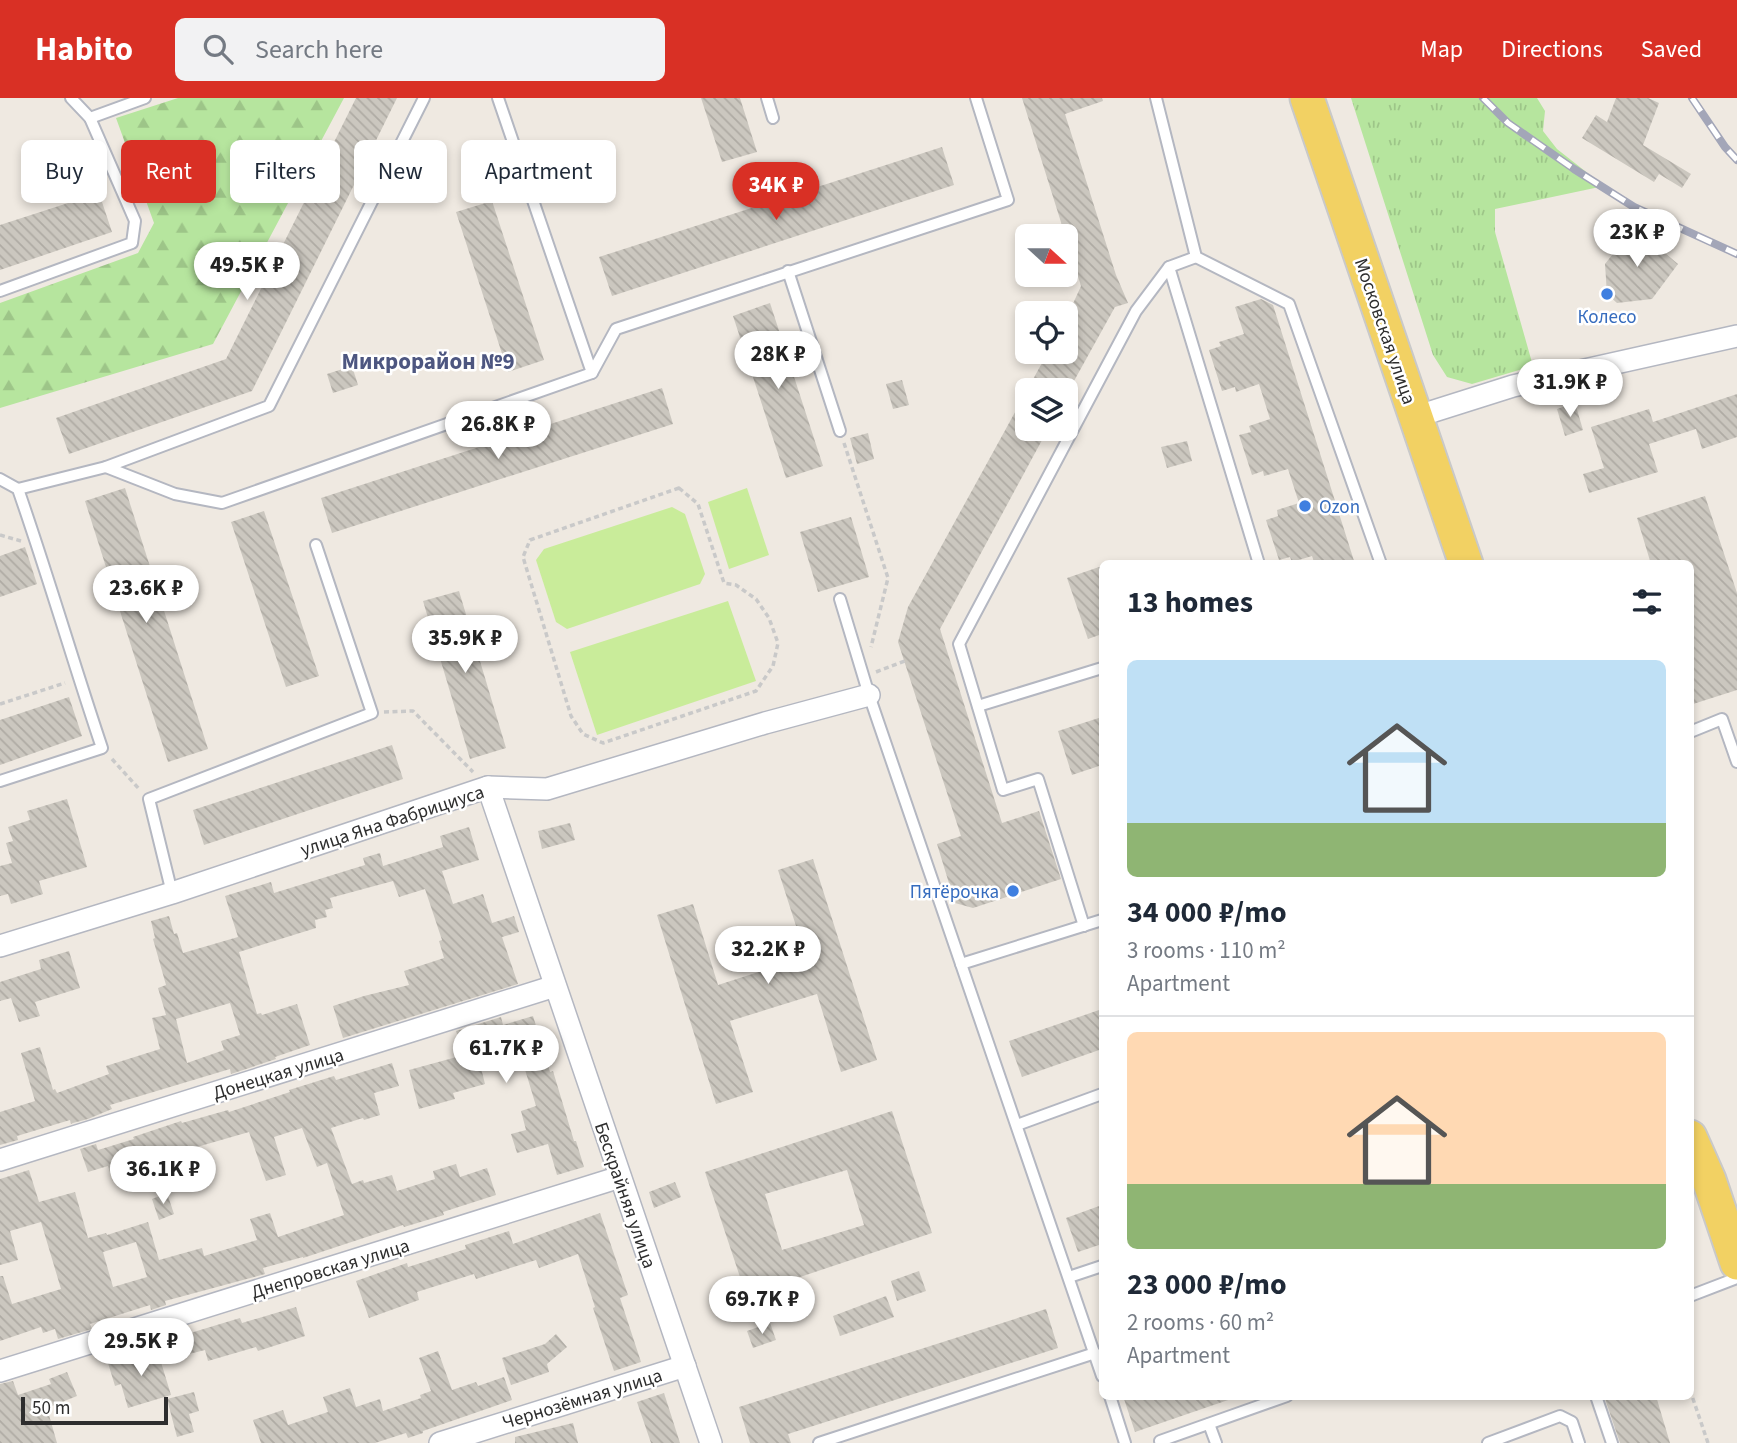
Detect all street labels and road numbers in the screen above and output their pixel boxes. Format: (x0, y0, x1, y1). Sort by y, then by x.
street label: Московская улица (1347, 255, 1422, 408)
street label: улица Яна Фабрициуса (297, 779, 488, 864)
street label: Донецкая улица (210, 1042, 347, 1107)
street label: Бескрайняя улица (587, 1119, 662, 1272)
street label: Днепровская улица (248, 1233, 413, 1306)
street label: Чернозёмная улица (499, 1362, 666, 1437)

